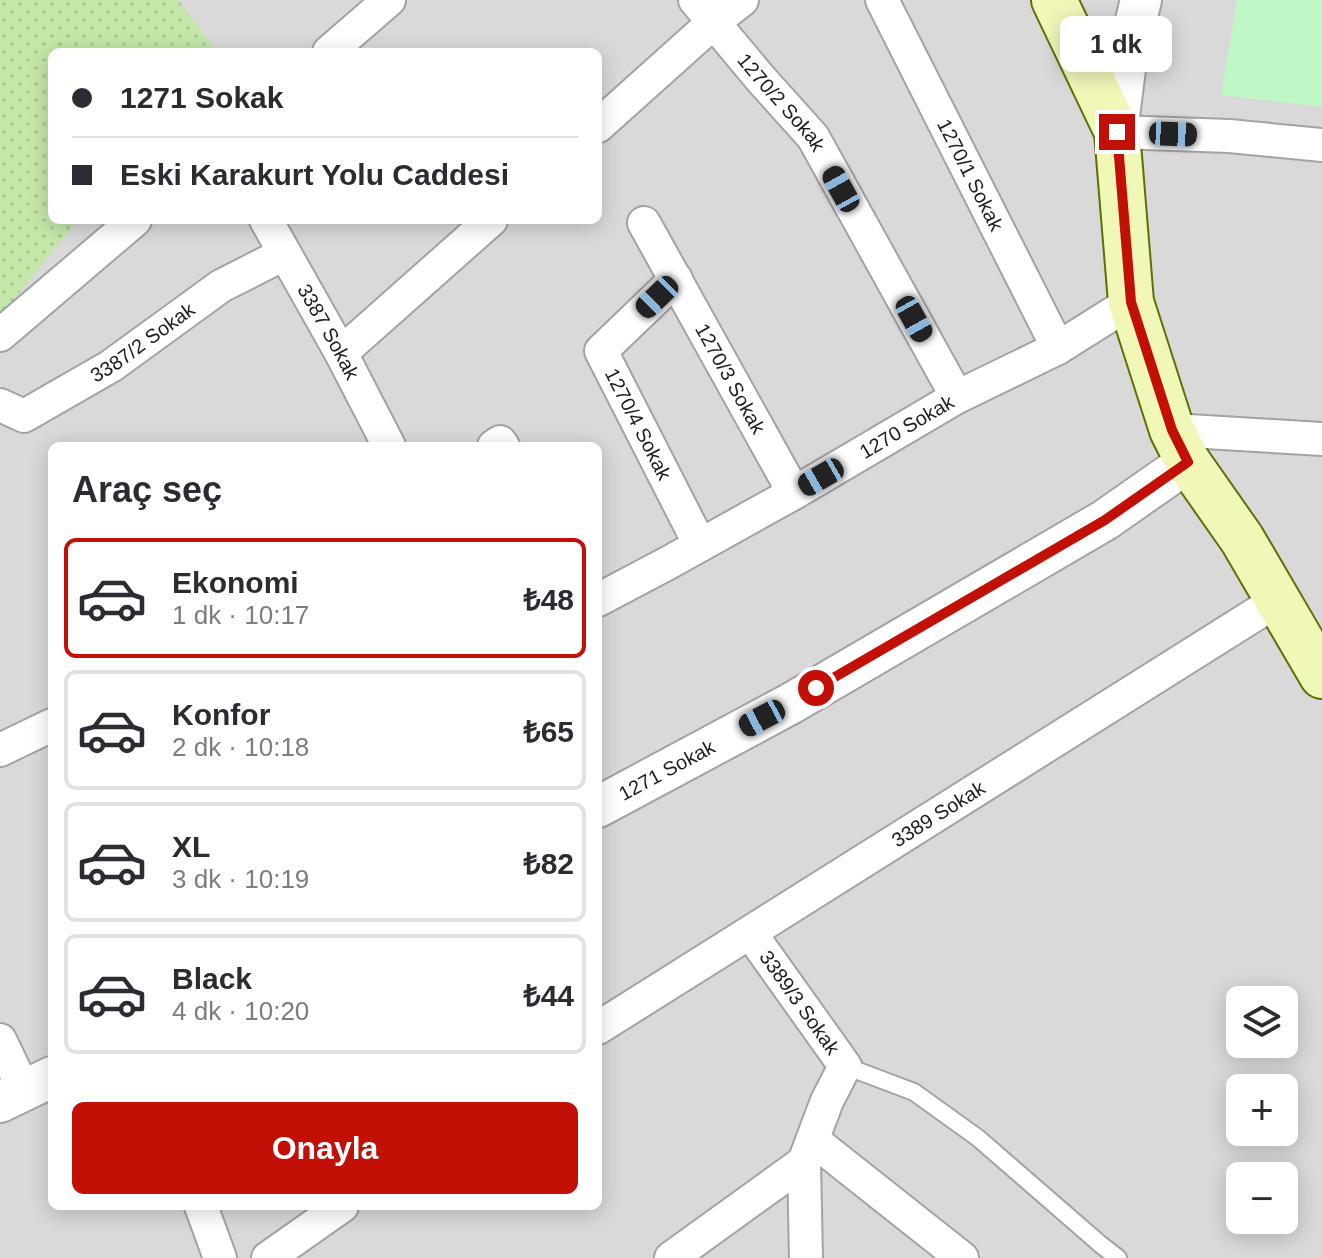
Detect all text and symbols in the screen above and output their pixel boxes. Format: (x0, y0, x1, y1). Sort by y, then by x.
callout: 1 dk (1061, 16, 1173, 72)
text: 1 dk (1090, 29, 1142, 59)
street label: 1270/2 Sokak (733, 49, 830, 156)
text: 1271 Sokak (120, 81, 283, 114)
route end (1099, 114, 1135, 150)
street label: 1270/1 Sokak (933, 115, 1008, 235)
car (1149, 121, 1197, 147)
text: Eski Karakurt Yolu Caddesi (120, 158, 509, 191)
car (819, 162, 863, 216)
car (631, 272, 683, 322)
street label: 3387 Sokak (293, 280, 364, 384)
car (892, 292, 936, 346)
street label: 3387/2 Sokak (87, 297, 199, 386)
street label: 1270/3 Sokak (691, 320, 770, 438)
street label: 1270/4 Sokak (601, 365, 676, 484)
street label: 1270 Sokak (856, 390, 959, 463)
car (794, 455, 848, 499)
text: Araç seç (72, 469, 222, 510)
icon: car (76, 562, 148, 634)
text: Ekonomi (172, 566, 299, 599)
text: ₺48 (523, 583, 574, 616)
text: 1 dk · 10:17 (172, 600, 309, 630)
route start (798, 670, 834, 706)
icon: car (76, 694, 148, 766)
car (735, 696, 789, 740)
text: Konfor (172, 698, 270, 731)
text: ₺65 (523, 715, 574, 748)
text: 2 dk · 10:18 (172, 732, 309, 762)
street label: 1271 Sokak (615, 735, 719, 805)
street label: 3389 Sokak (888, 776, 990, 851)
icon: car (76, 826, 148, 898)
text: XL (172, 830, 210, 863)
text: ₺82 (523, 847, 574, 880)
text: 3 dk · 10:19 (172, 864, 309, 894)
street label: 3389/3 Sokak (755, 946, 845, 1059)
icon: car (76, 958, 148, 1030)
text: Black (172, 962, 252, 995)
text: ₺44 (523, 979, 574, 1012)
map controls (1226, 986, 1298, 1234)
button: layers (1226, 986, 1298, 1058)
text: 4 dk · 10:20 (172, 996, 309, 1026)
button: + (1226, 1074, 1298, 1146)
button: Onayla (72, 1102, 578, 1194)
button: − (1226, 1162, 1298, 1234)

